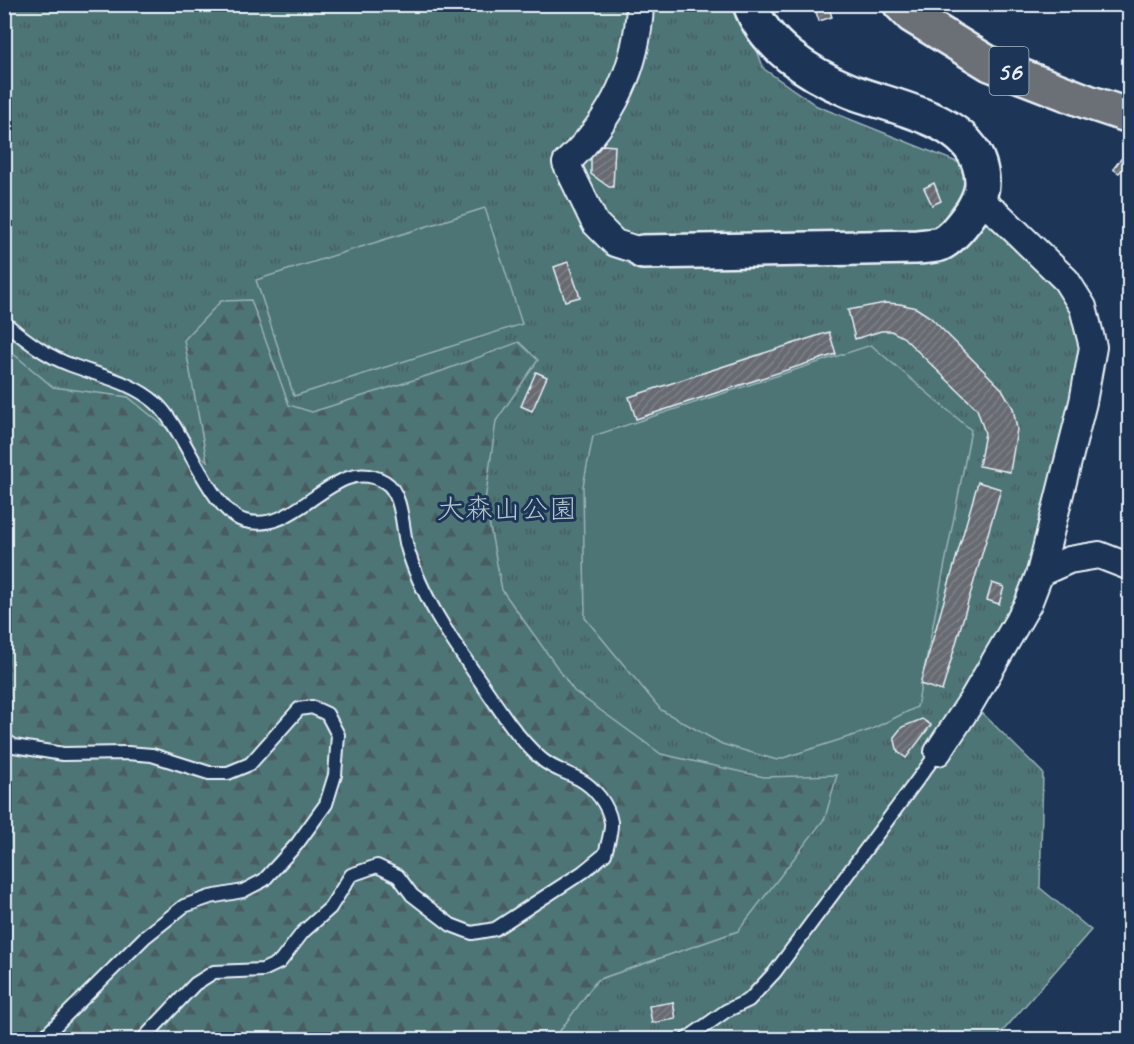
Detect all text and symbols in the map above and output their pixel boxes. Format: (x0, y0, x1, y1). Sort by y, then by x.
road number: 56 (990, 47, 1028, 95)
park label: 大森山公園 (437, 491, 577, 526)

